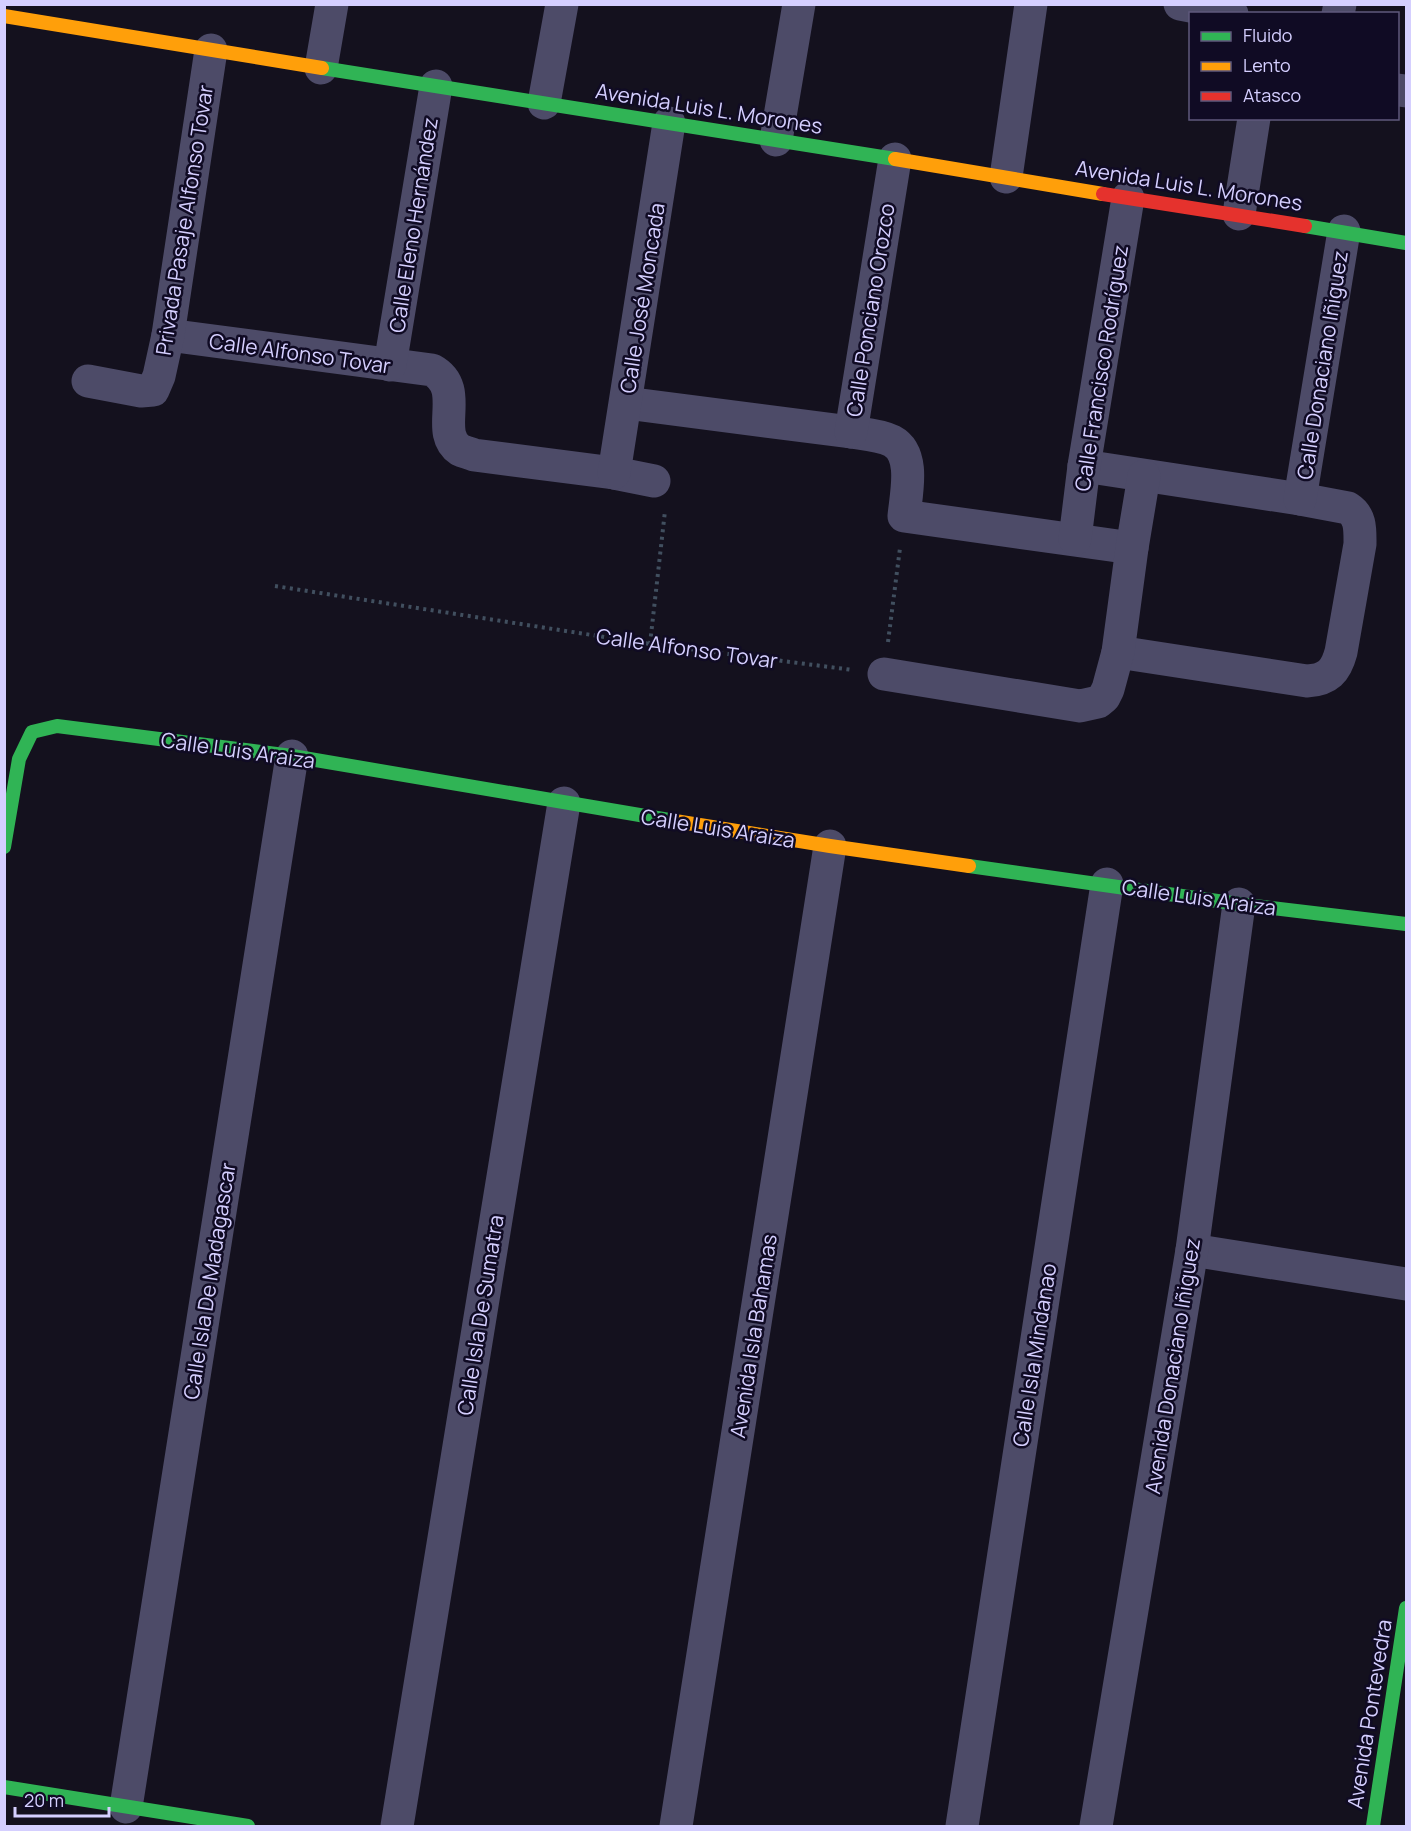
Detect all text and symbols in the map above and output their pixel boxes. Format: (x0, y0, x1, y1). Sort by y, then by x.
legend (1189, 12, 1399, 120)
text: Fluido (1243, 23, 1292, 47)
text: Lento (1243, 53, 1291, 77)
street label: Avenida Luis L. Morones (593, 76, 825, 140)
street label: Privada Pasaje Alfonso Tovar (149, 82, 219, 357)
text: Atasco (1243, 83, 1301, 107)
street label: Calle Eleno Hernández (382, 115, 444, 335)
street label: Avenida Luis L. Morones (1073, 153, 1305, 217)
street label: Calle José Moncada (613, 201, 671, 395)
street label: Calle Ponciano Orozco (839, 201, 901, 419)
street label: Calle Francisco Rodríguez (1068, 243, 1134, 493)
street label: Calle Donaciano Iñiguez (1290, 249, 1354, 481)
street label: Calle Alfonso Tovar (208, 326, 393, 380)
street label: Calle Alfonso Tovar (595, 621, 780, 675)
street label: Calle Luis Araiza (159, 725, 317, 775)
street label: Calle Luis Araiza (639, 802, 797, 854)
street label: Calle Luis Araiza (1120, 872, 1278, 922)
street label: Calle Isla De Madagascar (176, 1160, 242, 1402)
street label: Calle Isla De Sumatra (450, 1213, 510, 1417)
street label: Avenida Isla Bahamas (723, 1232, 783, 1440)
street label: Avenida Donaciano Iñiguez (1138, 1236, 1206, 1496)
street label: Calle Isla Mindanao (1006, 1261, 1062, 1449)
street label: Avenida Pontevedra (1340, 1617, 1398, 1811)
scale bar (15, 1780, 110, 1818)
text: 20 m (24, 1788, 64, 1812)

